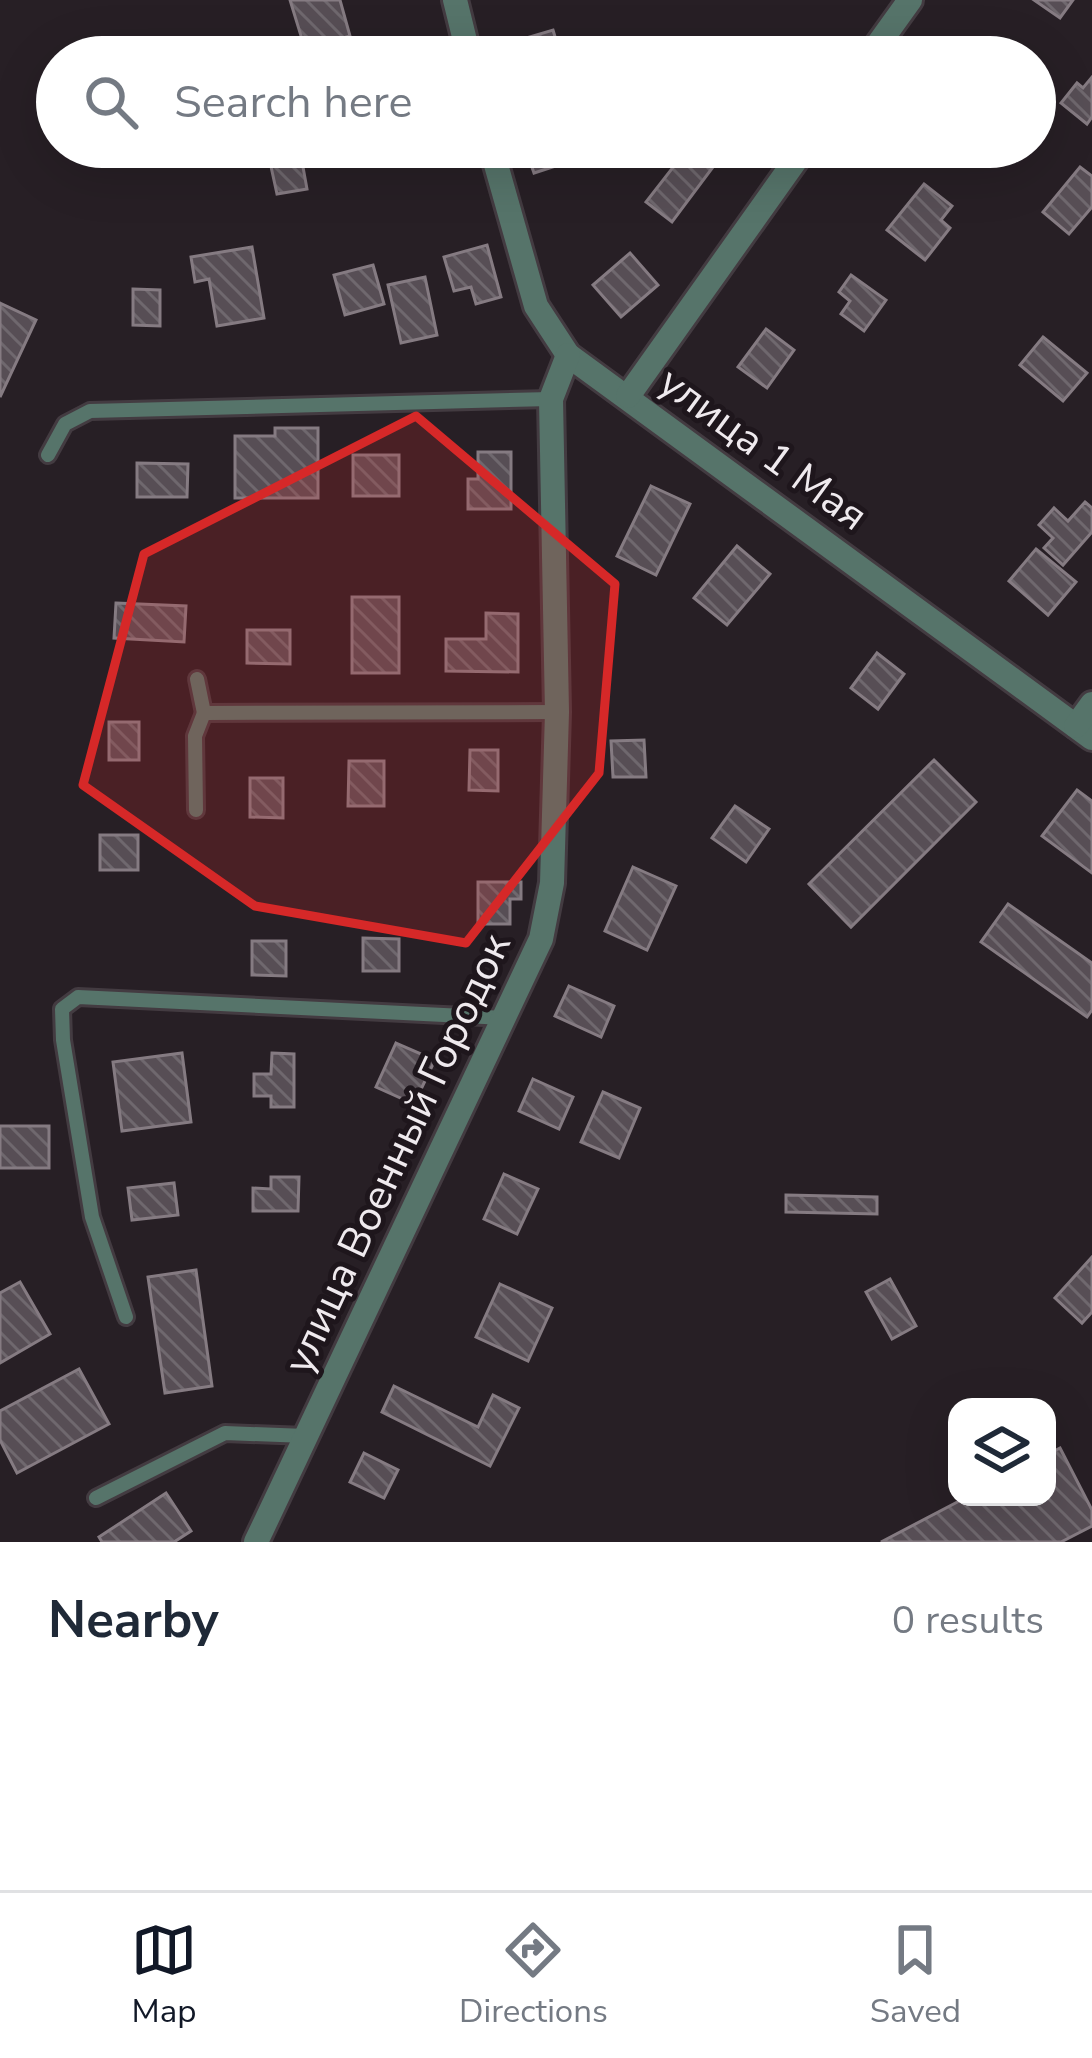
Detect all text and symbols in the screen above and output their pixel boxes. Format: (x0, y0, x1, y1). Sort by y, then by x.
search box (36, 36, 1056, 168)
icon: search (78, 69, 144, 135)
text: Search here (174, 72, 413, 133)
street label: улица 1 Мая (647, 354, 879, 544)
street label: улица Военный Городок (270, 924, 525, 1383)
map controls (948, 1398, 1056, 1506)
button: layers (948, 1398, 1056, 1506)
text: Nearby (48, 1585, 219, 1655)
text: 0 results (892, 1594, 1044, 1647)
tab: Map (131, 1917, 197, 2034)
tab: Directions (459, 1917, 608, 2034)
tab: Saved (870, 1917, 961, 2034)

